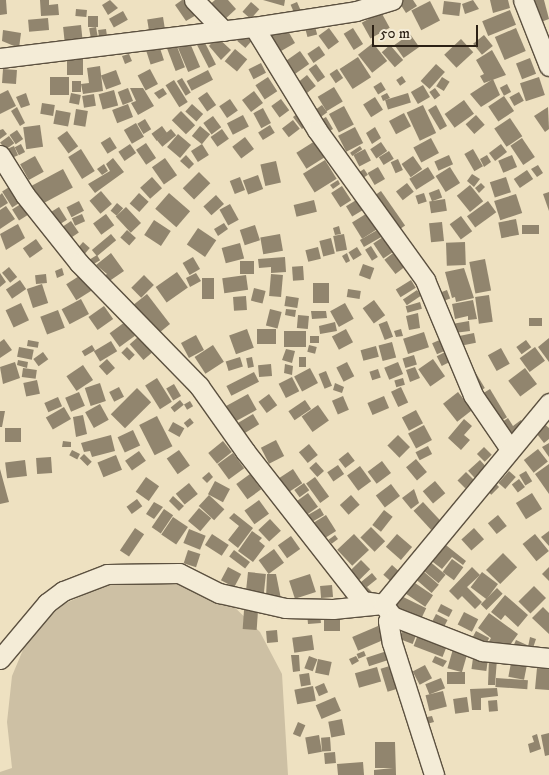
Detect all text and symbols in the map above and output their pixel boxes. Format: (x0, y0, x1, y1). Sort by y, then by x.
scale bar (374, 15, 480, 47)
text: 50 m (380, 24, 410, 43)

